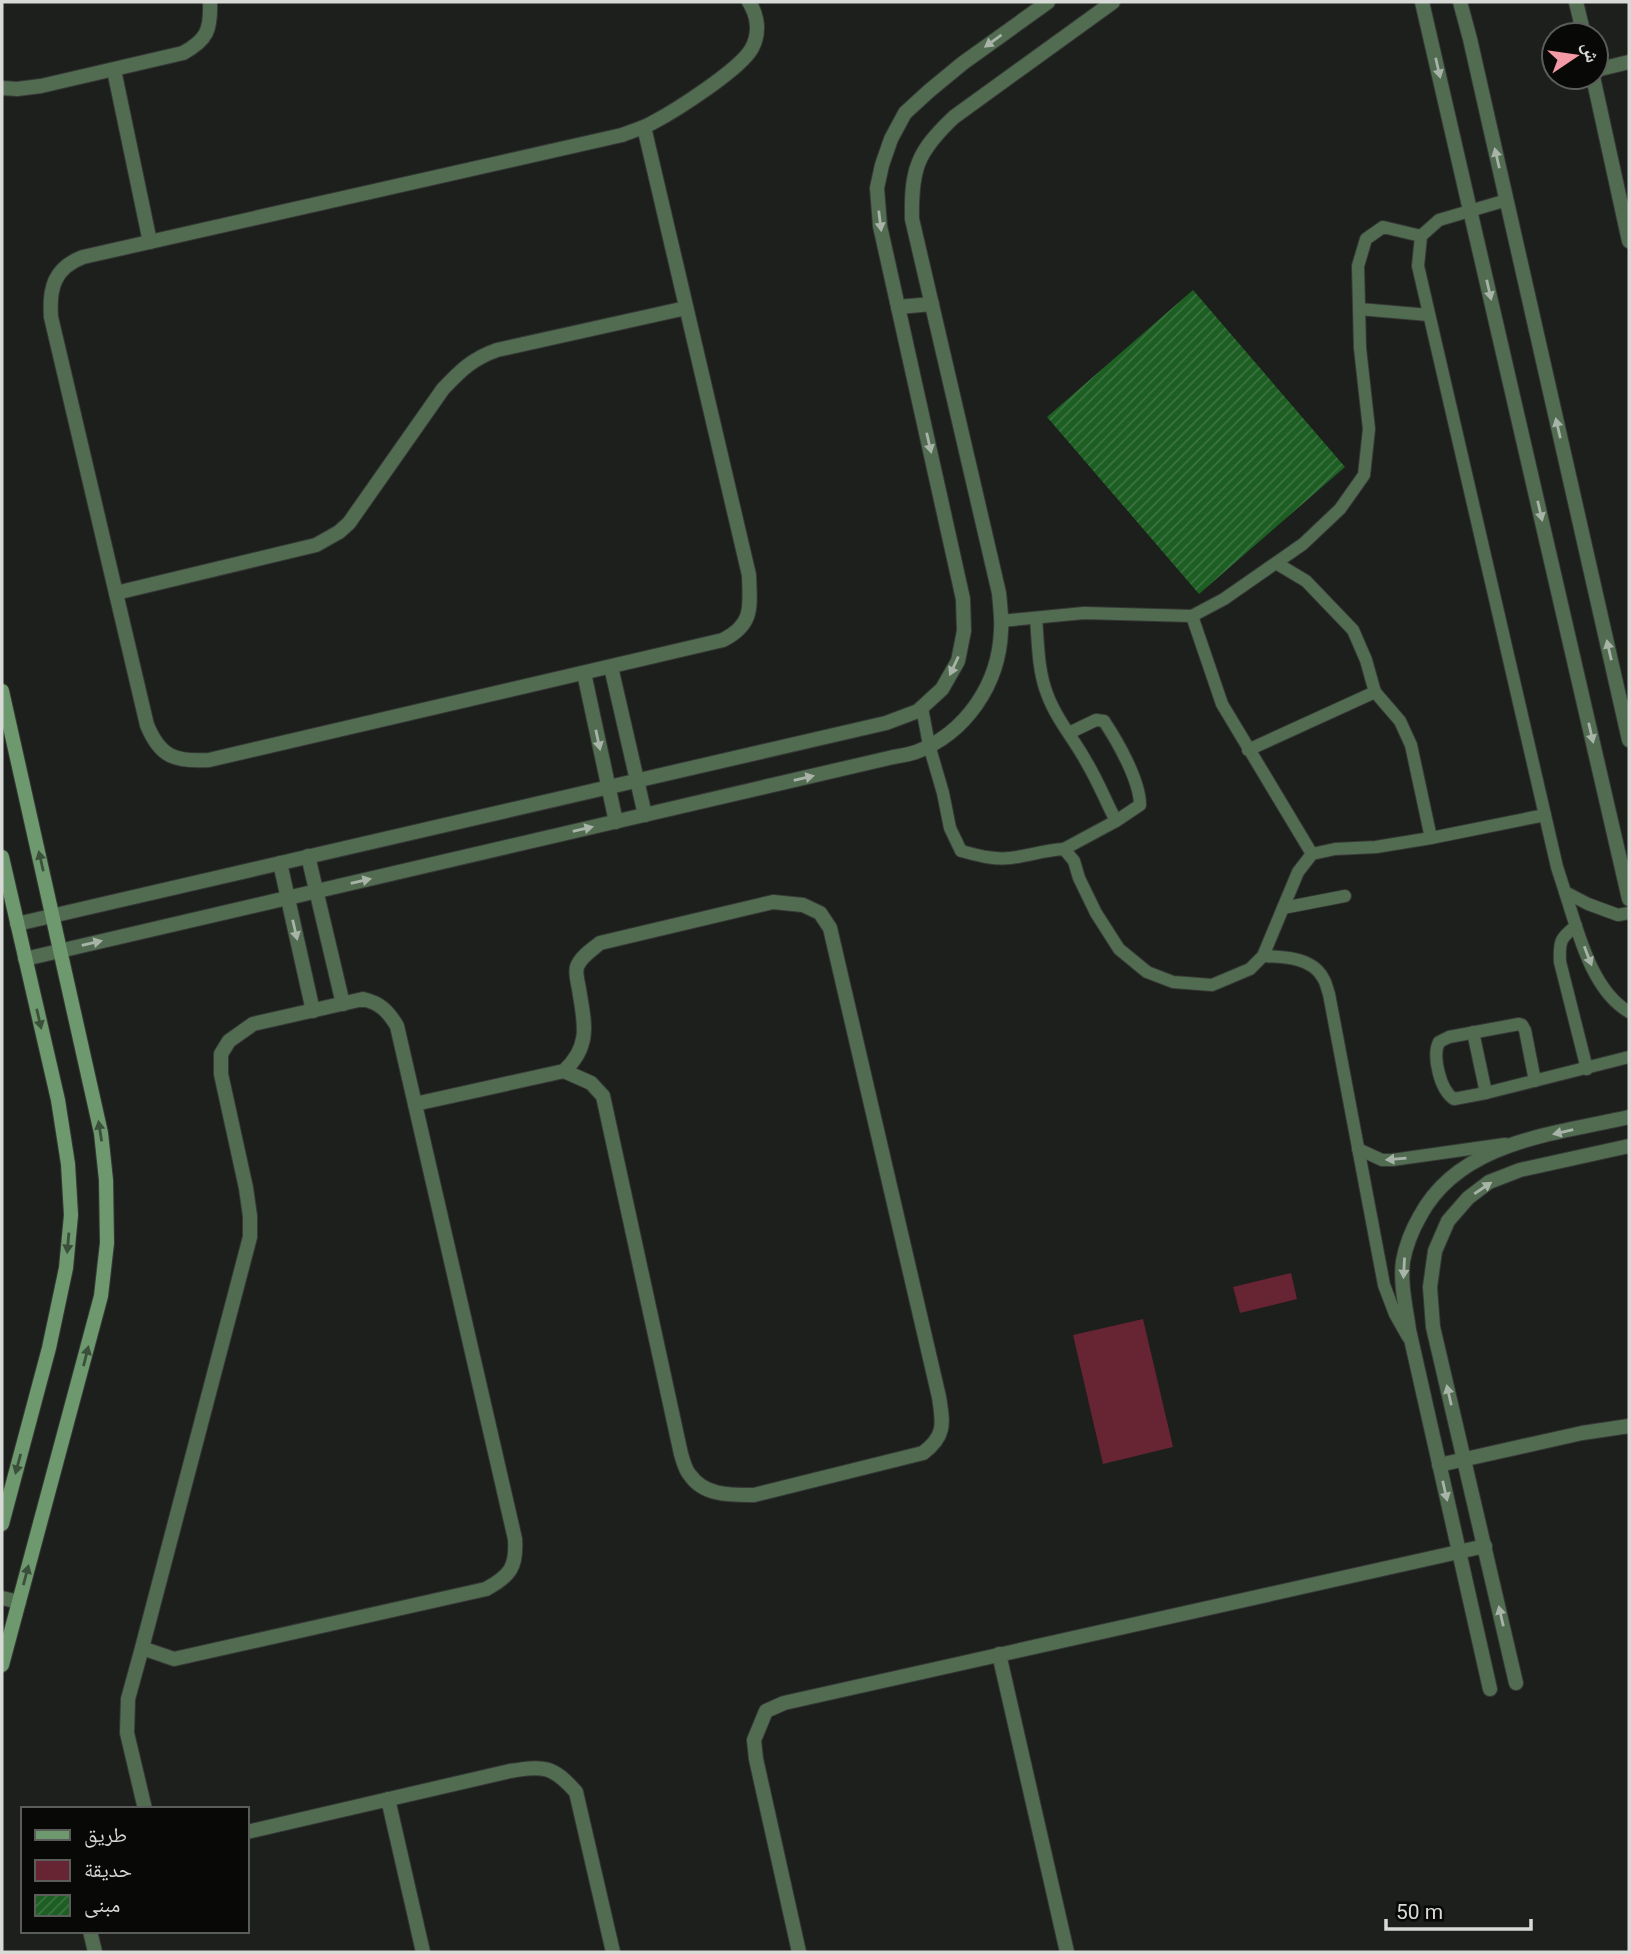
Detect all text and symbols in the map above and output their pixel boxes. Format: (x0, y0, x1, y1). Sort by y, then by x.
north arrow (1540, 21, 1610, 91)
one-way arrow (984, 34, 1002, 48)
text: ش (1578, 40, 1605, 65)
one-way arrow (1433, 57, 1444, 79)
one-way arrow (1492, 147, 1503, 169)
one-way arrow (875, 211, 886, 233)
one-way arrow (1484, 279, 1495, 301)
one-way arrow (1553, 417, 1564, 439)
one-way arrow (924, 433, 935, 455)
one-way arrow (1535, 500, 1546, 522)
one-way arrow (1603, 639, 1614, 661)
one-way arrow (948, 655, 959, 676)
one-way arrow (1586, 722, 1597, 744)
one-way arrow (593, 729, 604, 751)
one-way arrow (793, 772, 815, 783)
one-way arrow (572, 824, 594, 835)
one-way arrow (35, 850, 46, 872)
one-way arrow (350, 875, 372, 886)
one-way arrow (290, 919, 301, 941)
one-way arrow (81, 938, 103, 949)
one-way arrow (1583, 946, 1594, 967)
one-way arrow (34, 1008, 45, 1030)
one-way arrow (94, 1120, 105, 1142)
one-way arrow (1552, 1127, 1574, 1138)
one-way arrow (1385, 1154, 1407, 1165)
one-way arrow (1474, 1181, 1492, 1195)
one-way arrow (62, 1232, 73, 1254)
one-way arrow (1399, 1258, 1410, 1280)
one-way arrow (81, 1345, 92, 1367)
one-way arrow (1443, 1384, 1454, 1406)
one-way arrow (12, 1454, 23, 1476)
one-way arrow (1440, 1480, 1451, 1502)
one-way arrow (21, 1564, 32, 1586)
one-way arrow (1495, 1605, 1506, 1627)
legend (21, 1807, 248, 1933)
text: طريق (84, 1823, 127, 1848)
text: حديقة (84, 1858, 132, 1882)
scale bar (1386, 1888, 1531, 1932)
text: مبنى (84, 1893, 120, 1918)
text: 50 m (1396, 1900, 1443, 1924)

